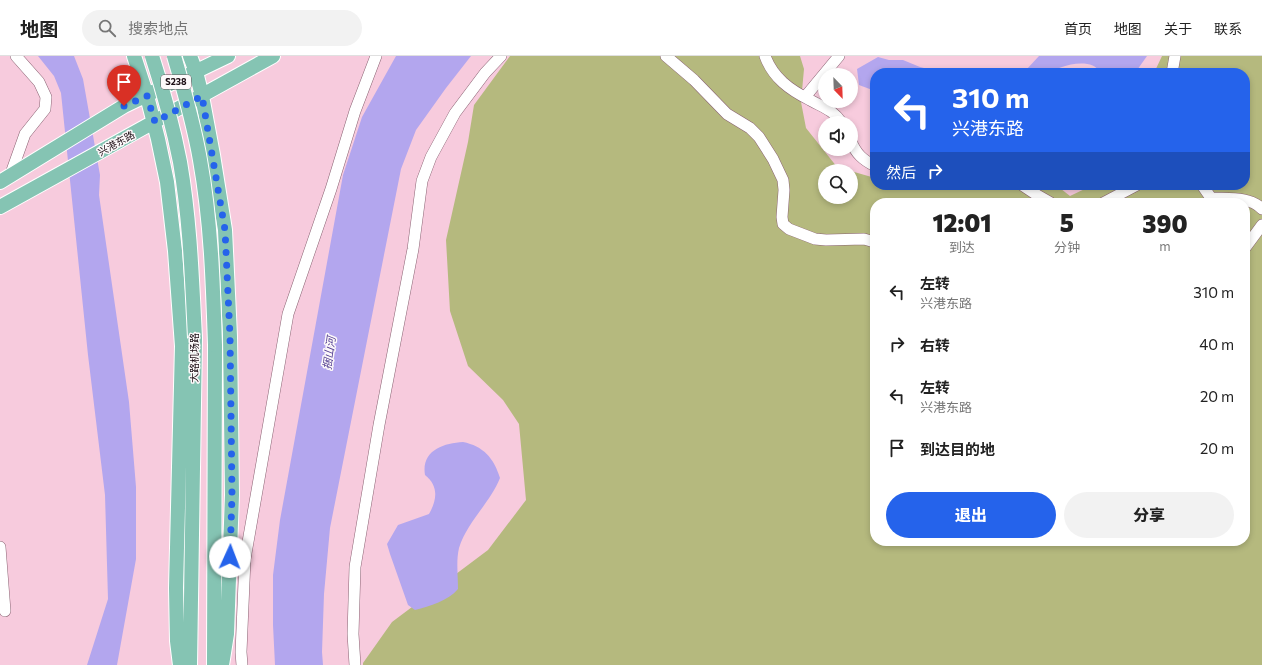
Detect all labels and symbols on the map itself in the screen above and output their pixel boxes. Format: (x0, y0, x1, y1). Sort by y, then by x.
pin (107, 65, 141, 106)
north arrow (818, 68, 858, 108)
road number: S238 (161, 75, 191, 89)
street label: 兴港东路 (96, 128, 136, 158)
street label: 大路机场路 (188, 333, 200, 383)
water label: 捆山河 (320, 334, 338, 370)
position arrow (209, 536, 251, 578)

